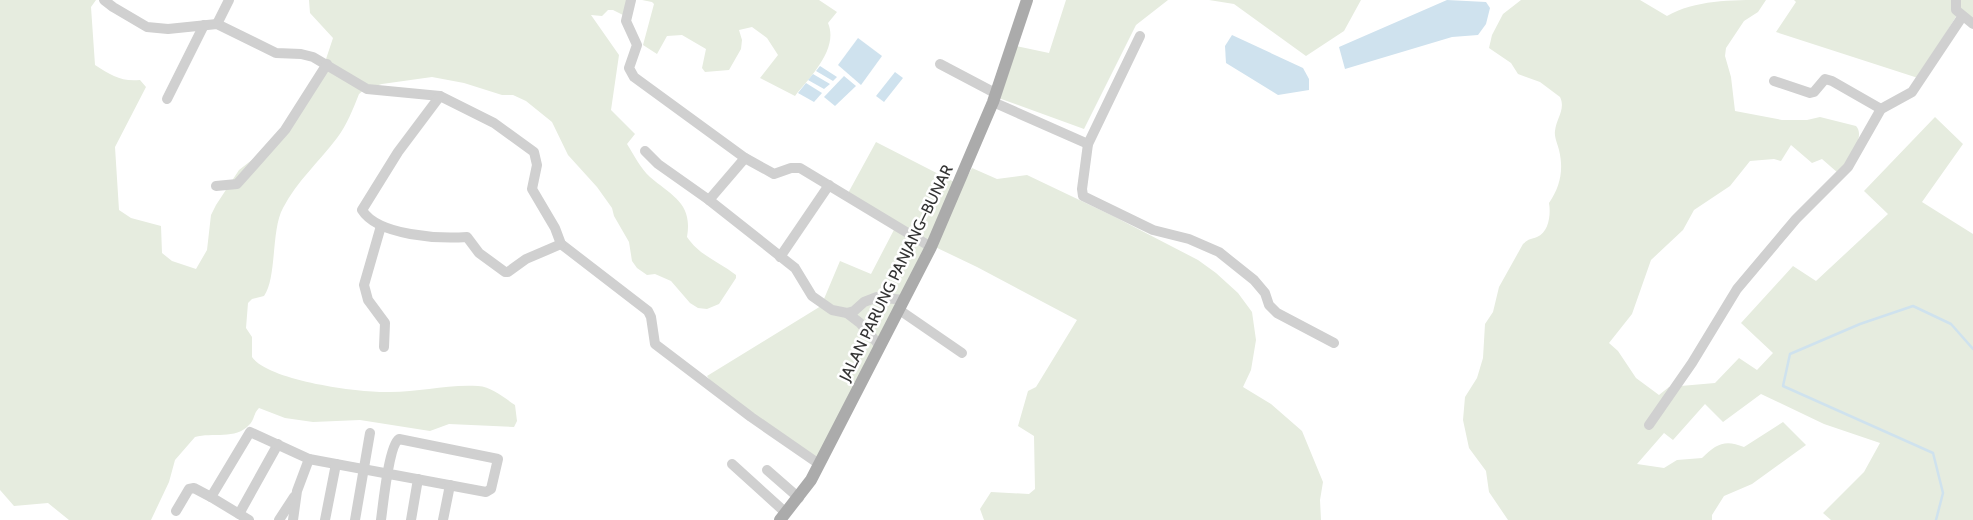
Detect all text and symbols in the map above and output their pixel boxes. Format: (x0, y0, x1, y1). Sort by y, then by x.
street label: JALAN PARUNG PANJANG–BUNAR (835, 162, 957, 385)

